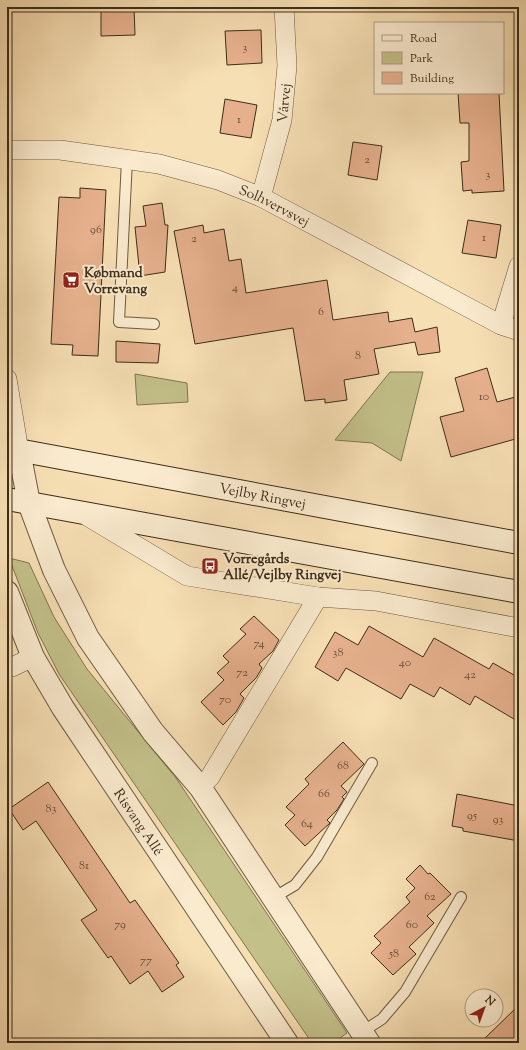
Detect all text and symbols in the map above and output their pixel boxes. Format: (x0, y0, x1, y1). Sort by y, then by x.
legend (374, 22, 504, 94)
text: Road (410, 30, 437, 48)
house number: 3 (243, 39, 248, 57)
text: Park (410, 50, 433, 68)
text: Building (410, 70, 454, 88)
street label: Vårvej (274, 83, 297, 124)
house number: 1 (237, 111, 241, 129)
house number: 2 (364, 151, 370, 169)
house number: 3 (486, 166, 491, 184)
street label: Solhvervsvej (235, 181, 312, 233)
house number: 96 (90, 221, 102, 239)
house number: 1 (482, 229, 486, 247)
house number: 2 (191, 230, 197, 248)
place label: Købmand Vorrevang (84, 264, 147, 300)
supermarket icon: Købmand Vorrevang (61, 270, 81, 290)
house number: 4 (232, 279, 238, 297)
house number: 6 (318, 303, 324, 321)
house number: 8 (355, 347, 361, 365)
house number: 10 (479, 388, 489, 406)
street label: Vejlby Ringvej (217, 480, 307, 515)
place label: Vorregårds Allé/Vejlby Ringvej (223, 550, 341, 586)
bus stop icon: Vorregårds Allé/Vejlby Ringvej (200, 556, 220, 576)
house number: 74 (253, 635, 265, 653)
house number: 38 (333, 644, 343, 662)
house number: 40 (399, 654, 411, 672)
house number: 72 (236, 664, 248, 682)
house number: 42 (464, 666, 476, 684)
house number: 70 (219, 691, 231, 709)
house number: 68 (337, 757, 349, 775)
street label: Risvang Allé (108, 785, 167, 860)
house number: 66 (318, 785, 330, 803)
house number: 83 (46, 800, 57, 818)
house number: 95 (467, 807, 477, 825)
house number: 93 (493, 811, 503, 829)
house number: 64 (301, 815, 313, 833)
house number: 81 (79, 857, 89, 875)
house number: 62 (424, 888, 436, 906)
house number: 79 (114, 916, 126, 934)
house number: 60 (406, 916, 418, 934)
house number: 58 (388, 945, 399, 963)
house number: 77 (140, 952, 152, 970)
north arrow (464, 988, 504, 1028)
text: N (481, 992, 499, 1010)

